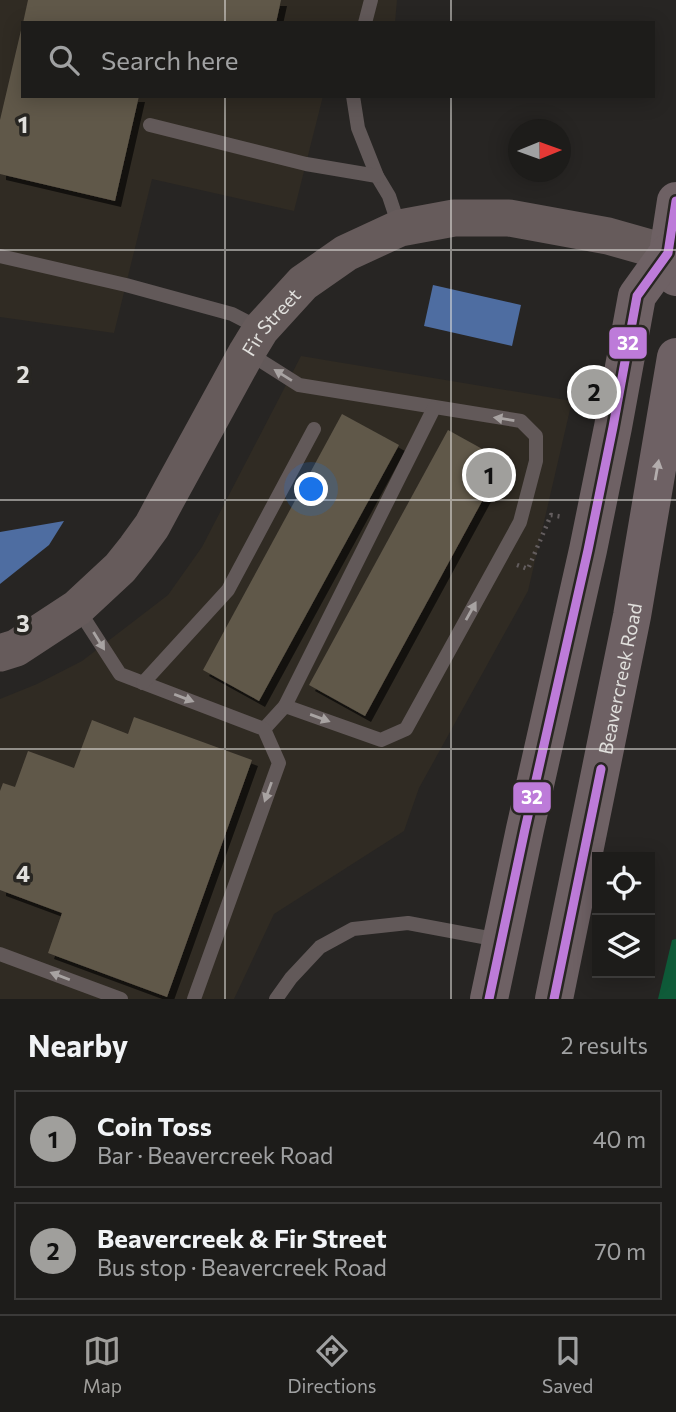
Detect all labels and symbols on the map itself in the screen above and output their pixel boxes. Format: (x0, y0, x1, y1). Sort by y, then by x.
text: 1 (18, 110, 28, 138)
north arrow (508, 119, 571, 182)
street label: Fir Street (236, 283, 305, 360)
line badge: 32 (608, 326, 648, 360)
text: 32 (617, 331, 639, 354)
text: 2 (16, 360, 30, 388)
pin: 2 (571, 366, 617, 418)
one-way arrow (273, 368, 292, 381)
one-way arrow (493, 413, 515, 424)
pin: 1 (466, 449, 512, 501)
one-way arrow (652, 459, 663, 481)
your location (294, 472, 328, 506)
one-way arrow (465, 601, 477, 621)
street label: Beavercreek Road (593, 601, 646, 756)
text: 3 (16, 609, 30, 637)
one-way arrow (93, 631, 106, 650)
one-way arrow (173, 693, 194, 704)
one-way arrow (309, 713, 330, 724)
line badge: 32 (512, 781, 552, 814)
one-way arrow (262, 782, 273, 803)
text: 32 (521, 785, 543, 808)
text: 4 (16, 859, 30, 887)
one-way arrow (50, 971, 71, 982)

